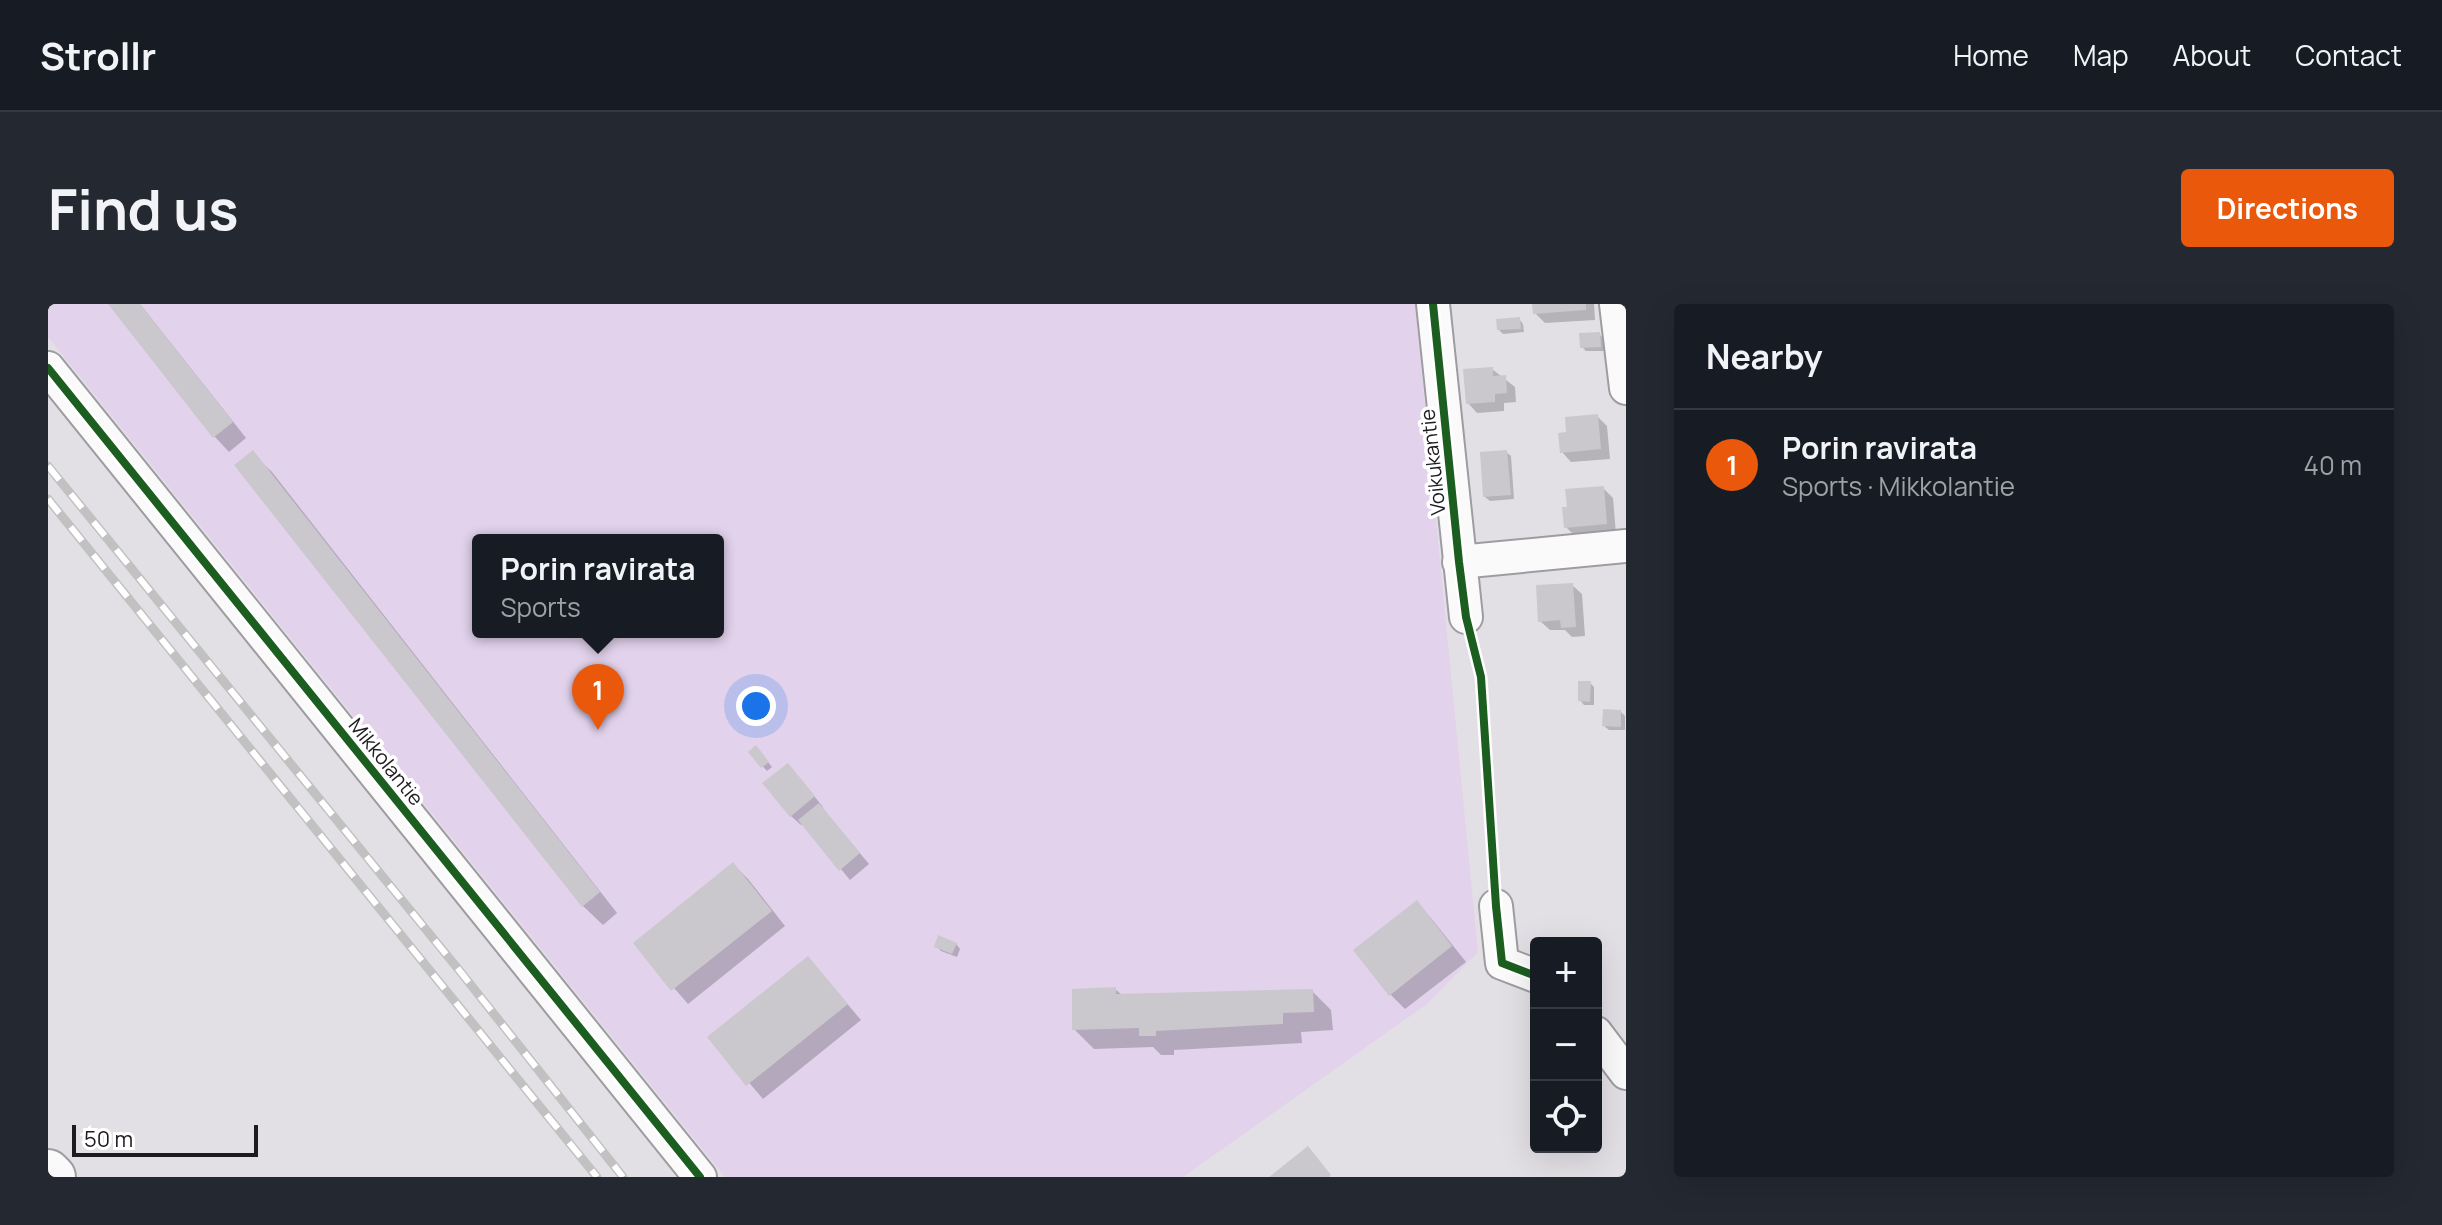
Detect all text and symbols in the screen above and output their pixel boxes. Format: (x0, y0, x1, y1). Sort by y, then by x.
text: Strollr (40, 29, 156, 81)
text: Home (1953, 36, 2029, 74)
text: Map (2073, 36, 2129, 74)
text: About (2173, 36, 2251, 74)
text: Contact (2295, 36, 2402, 74)
button: Directions (2181, 169, 2394, 247)
text: Find us (48, 170, 239, 247)
text: Nearby (1706, 333, 1822, 379)
street label: Voikukantie (1414, 408, 1451, 516)
text: Porin ravirata (1782, 427, 1977, 468)
text: 1 (1726, 447, 1738, 483)
text: 40 m (2304, 447, 2362, 483)
text: Sports · Mikkolantie (1782, 468, 2015, 504)
popup (472, 534, 724, 638)
text: Porin ravirata (500, 548, 696, 589)
text: Sports (500, 589, 581, 625)
pin: 1 (572, 664, 624, 730)
your location (736, 686, 776, 726)
street label: Mikkolantie (343, 712, 430, 811)
map controls (1530, 937, 1602, 1153)
button: + (1530, 937, 1602, 1009)
button: − (1530, 1009, 1602, 1081)
button: locate (1530, 1081, 1602, 1153)
scale bar (72, 1121, 258, 1157)
text: 50 m (84, 1124, 133, 1154)

